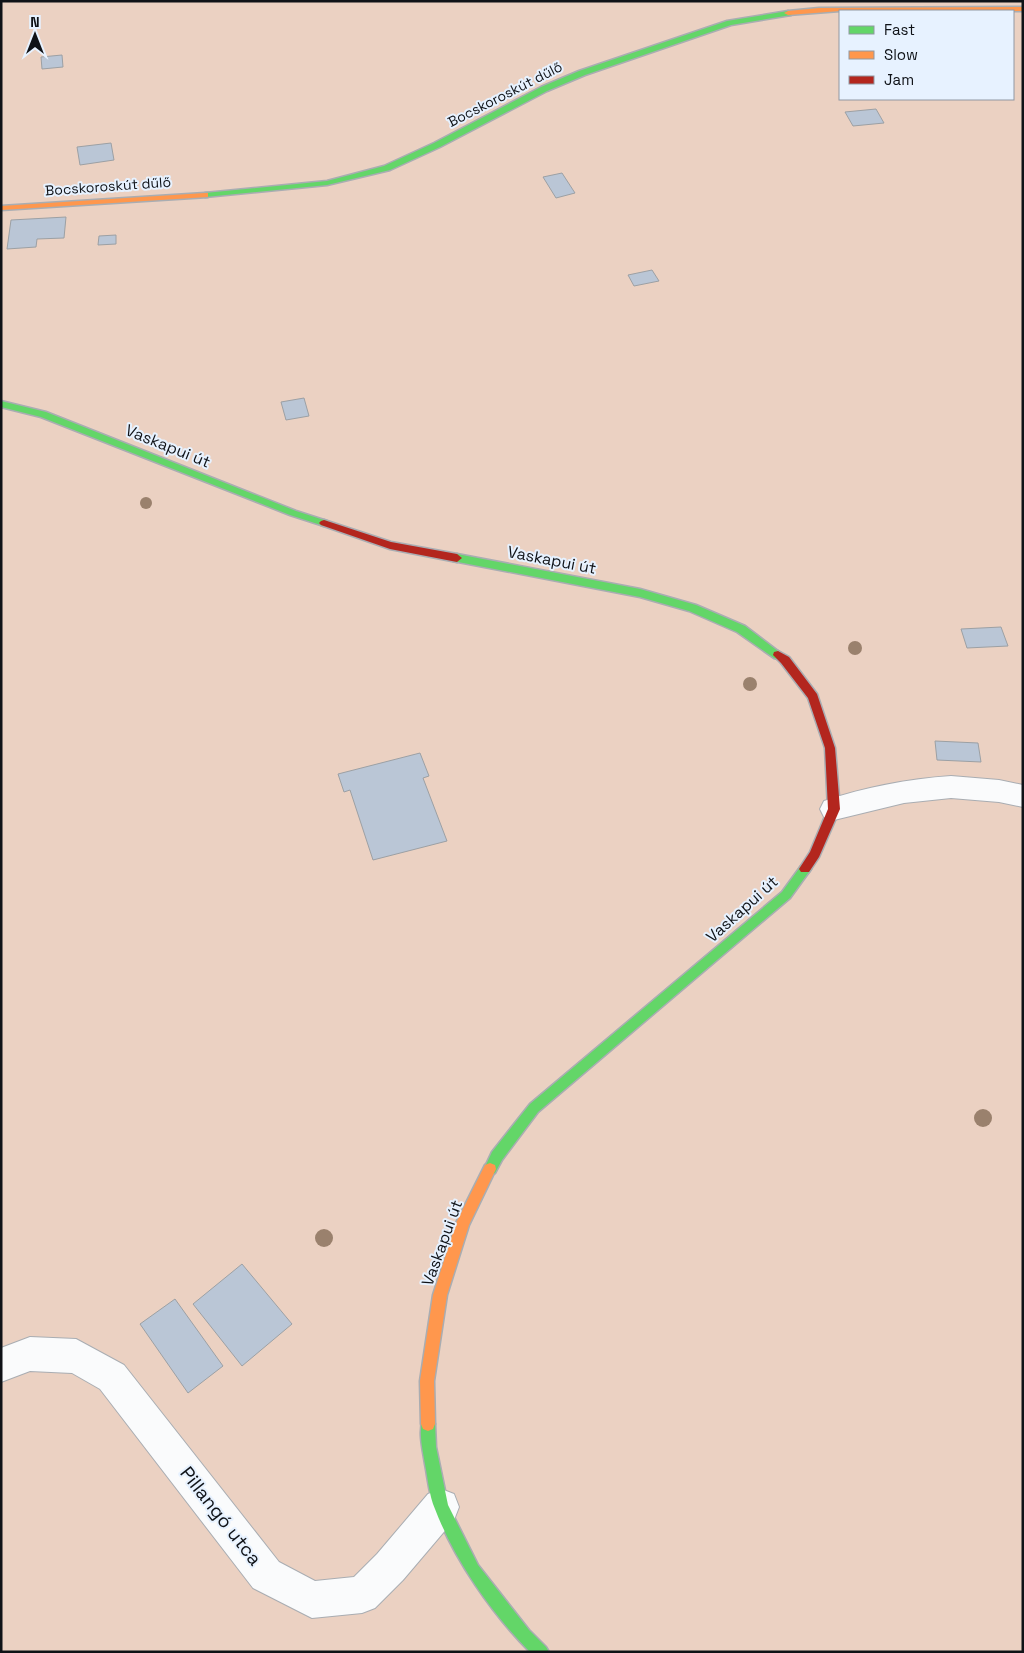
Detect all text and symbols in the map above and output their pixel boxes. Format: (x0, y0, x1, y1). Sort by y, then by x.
north arrow (10, 10, 60, 60)
legend (839, 10, 1014, 100)
text: N (30, 13, 40, 31)
text: Fast (884, 20, 915, 39)
text: Slow (884, 45, 918, 64)
street label: Bocskoroskút dűlő (445, 57, 565, 131)
text: Jam (884, 70, 914, 89)
street label: Bocskoroskút dűlő (44, 173, 172, 199)
street label: Vaskapui út (122, 419, 214, 473)
street label: Vaskapui út (506, 541, 598, 579)
street label: Vaskapui út (702, 871, 782, 947)
street label: Vaskapui út (417, 1197, 467, 1289)
street label: Pillangó utca (174, 1461, 268, 1571)

